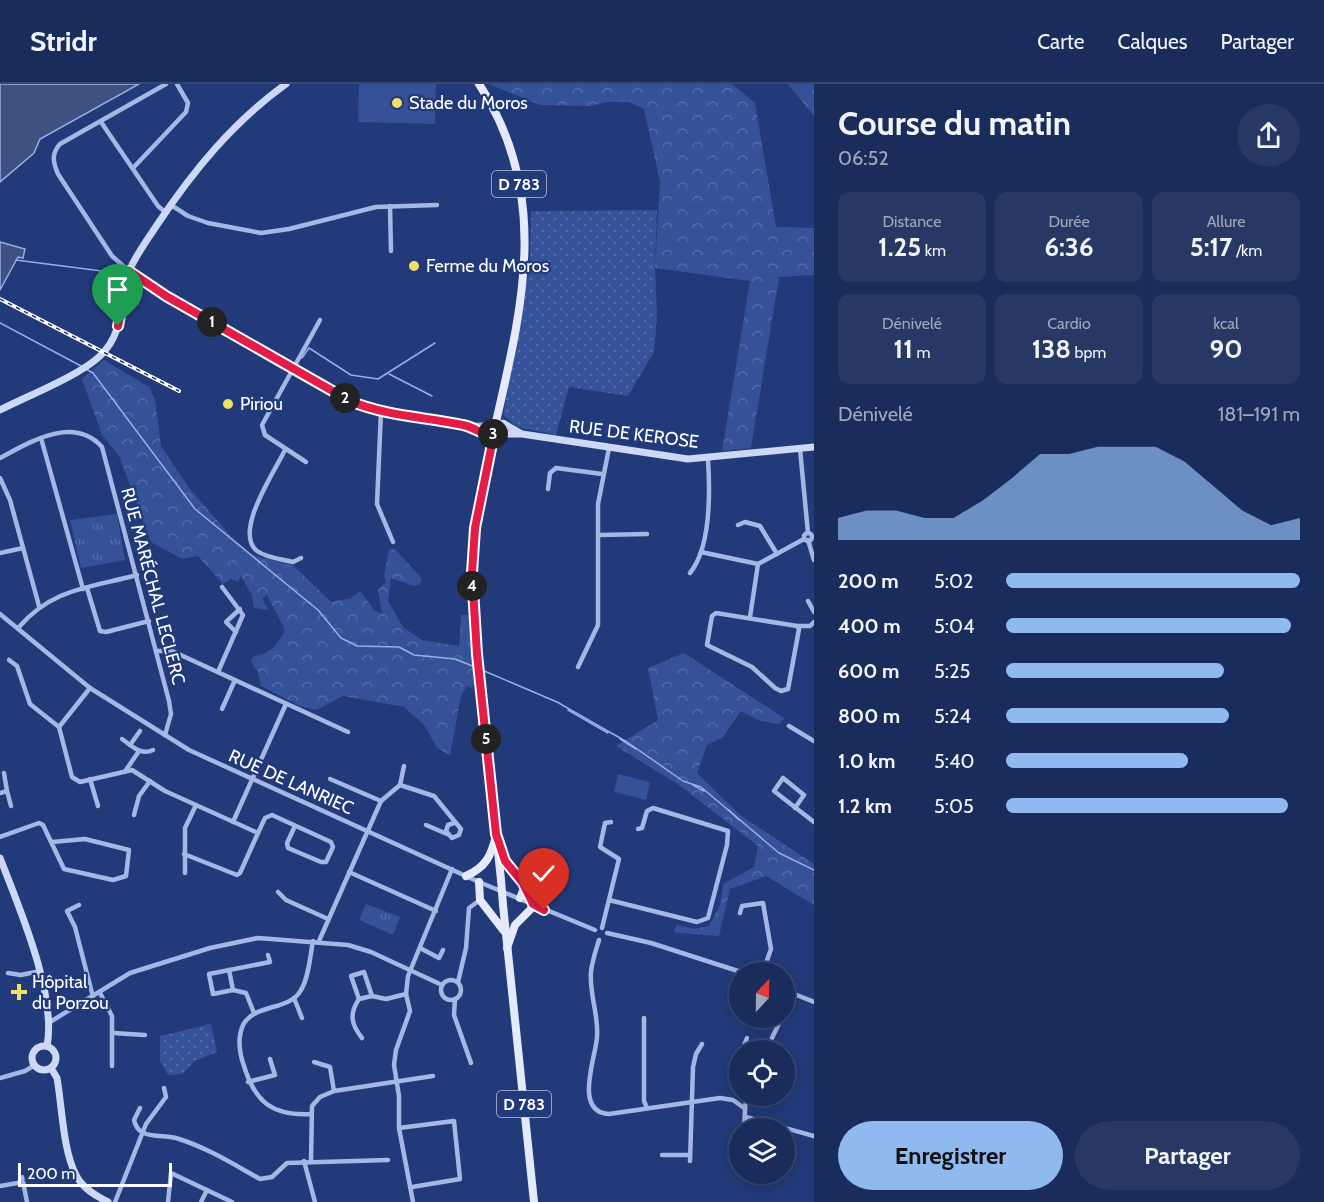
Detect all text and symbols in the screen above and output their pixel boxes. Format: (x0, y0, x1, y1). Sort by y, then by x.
text: Stridr (30, 24, 97, 58)
text: Carte (1037, 29, 1085, 54)
text: Calques (1118, 29, 1188, 54)
text: Partager (1221, 29, 1294, 54)
place label: Stade du Moros (409, 92, 528, 114)
marker: Stade du Moros (390, 96, 404, 110)
text: Course du matin (838, 103, 1071, 143)
button: share (1237, 104, 1300, 167)
text: 06:52 (838, 146, 889, 170)
road number: D 783 (492, 171, 546, 197)
text: Distance (883, 212, 941, 231)
text: Durée (1048, 212, 1090, 231)
text: Allure (1207, 212, 1245, 231)
text: 1.25 (878, 231, 921, 263)
text: 6:36 (1044, 231, 1094, 263)
text: 5:17 (1190, 231, 1232, 263)
text: km (921, 241, 946, 260)
text: /km (1232, 241, 1262, 260)
place label: Ferme du Moros (426, 255, 549, 277)
marker: Ferme du Moros (407, 259, 421, 273)
pin (92, 264, 143, 326)
icon: arrive (101, 273, 134, 306)
pin: 1 (197, 307, 227, 337)
text: 1 (209, 312, 215, 331)
text: Dénivelé (882, 314, 942, 333)
text: Cardio (1047, 314, 1091, 333)
text: kcal (1213, 314, 1239, 333)
text: 11 (894, 333, 913, 365)
text: 138 (1032, 333, 1071, 365)
text: 90 (1210, 333, 1242, 365)
text: m (913, 343, 930, 362)
text: bpm (1071, 343, 1106, 362)
pin: 2 (330, 383, 360, 413)
text: 2 (341, 388, 349, 407)
place label: Piriou (240, 393, 283, 415)
marker: Piriou (221, 397, 235, 411)
text: Dénivelé (838, 402, 913, 426)
text: 181–191 m (1218, 402, 1300, 426)
street label: RUE DE KEROSE (568, 415, 700, 453)
pin: 3 (478, 419, 508, 449)
text: 3 (489, 424, 497, 443)
street label: RUE MARÉCHAL LECLERC (116, 485, 190, 687)
text: 200 m (838, 569, 899, 593)
text: 5:02 (934, 569, 973, 593)
pin: 4 (457, 571, 487, 601)
text: 4 (467, 576, 477, 595)
text: 400 m (838, 614, 901, 638)
text: 5:04 (934, 614, 975, 638)
text: 600 m (838, 659, 899, 683)
text: 5:25 (934, 659, 970, 683)
text: 800 m (838, 704, 900, 728)
text: 5:24 (934, 704, 971, 728)
pin: 5 (471, 724, 501, 754)
text: 5 (482, 729, 490, 748)
street label: RUE DE LANRIEC (225, 745, 357, 819)
text: 1.0 km (838, 749, 895, 773)
text: 5:40 (934, 749, 975, 773)
text: 1.2 km (838, 794, 892, 818)
text: 5:05 (934, 794, 974, 818)
pin (518, 848, 569, 910)
icon: check (527, 857, 560, 890)
north arrow (729, 962, 795, 1028)
map controls (729, 962, 795, 1184)
place label: Hôpital du Porzou (32, 971, 109, 1014)
marker: Hôpital du Porzou (10, 983, 28, 1001)
button: locate (729, 1040, 795, 1106)
road number: D 783 (497, 1091, 551, 1117)
button: layers (729, 1118, 795, 1184)
button: Enregistrer (838, 1121, 1063, 1190)
button: Partager (1075, 1121, 1300, 1190)
scale bar (18, 1160, 172, 1188)
text: 200 m (27, 1164, 75, 1183)

